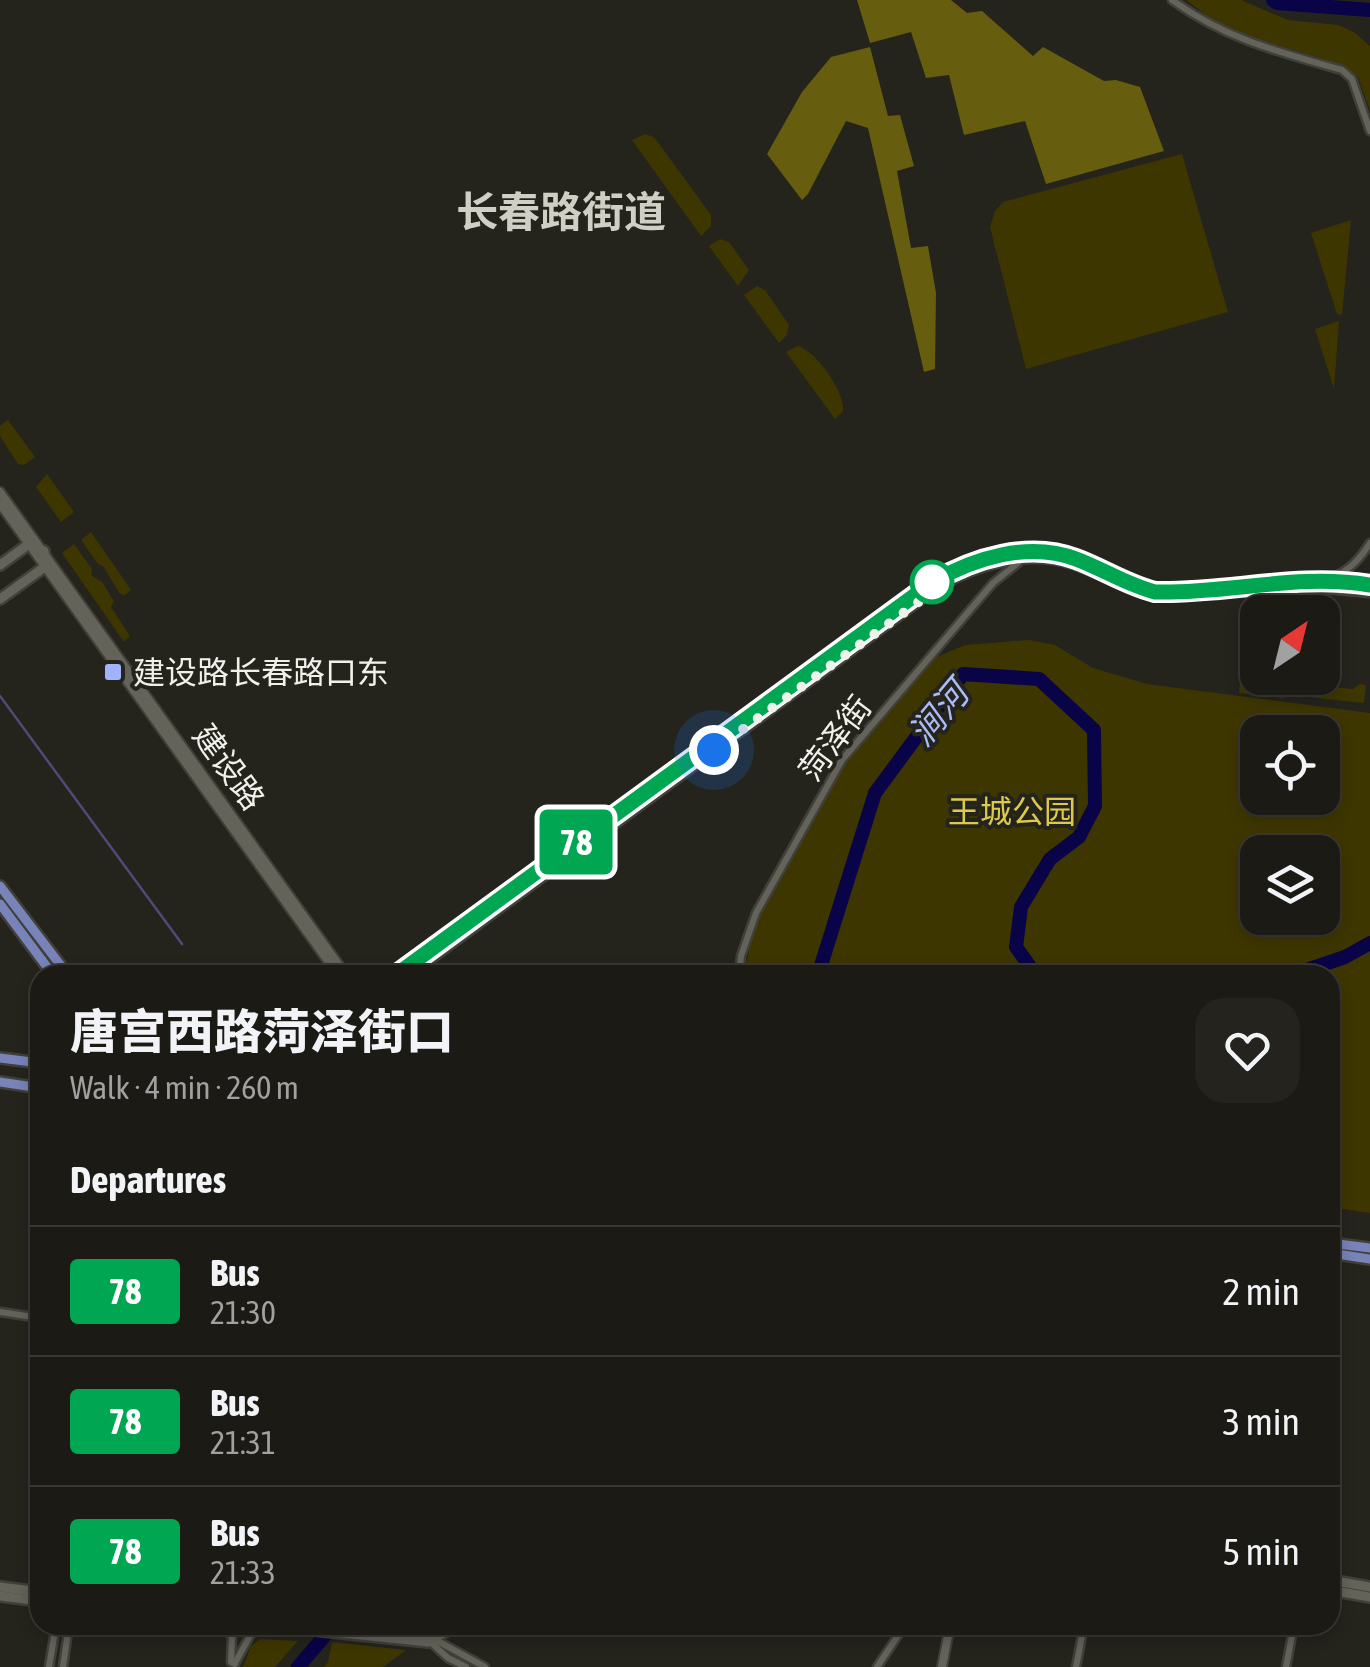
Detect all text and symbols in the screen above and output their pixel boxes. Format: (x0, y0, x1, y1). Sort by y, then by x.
district label: 长春路街道 (456, 188, 666, 236)
unlabelled marker (911, 561, 953, 603)
north arrow (1240, 595, 1340, 695)
map controls (1240, 595, 1340, 935)
place label: 建设路长春路口东 (133, 654, 389, 691)
marker: 建设路长春路口东 (102, 661, 124, 683)
water label: 涧河 (900, 669, 980, 753)
street label: 菏泽街 (791, 689, 879, 787)
button: locate (1240, 715, 1340, 815)
street label: 建设路 (186, 717, 272, 817)
your location (689, 725, 739, 775)
park label: 王城公园 (948, 793, 1076, 830)
line badge: 78 (531, 810, 621, 874)
text: 78 (560, 822, 592, 862)
button: layers (1240, 835, 1340, 935)
button: heart (1195, 998, 1300, 1103)
text: 唐宫西路菏泽街口 (70, 1004, 454, 1059)
text: Walk · 4 min · 260 m (70, 1069, 299, 1106)
text: Departures (70, 1158, 226, 1201)
text: Bus (210, 1251, 260, 1294)
text: 2 min (1222, 1270, 1300, 1313)
text: 78 (109, 1271, 141, 1311)
text: 21:30 (210, 1294, 276, 1331)
text: Bus (210, 1381, 260, 1424)
text: 3 min (1222, 1400, 1300, 1443)
text: 78 (109, 1401, 141, 1441)
text: 21:31 (210, 1424, 276, 1461)
text: Bus (210, 1511, 260, 1554)
text: 5 min (1222, 1530, 1300, 1573)
text: 78 (109, 1531, 141, 1571)
text: 21:33 (210, 1554, 276, 1591)

